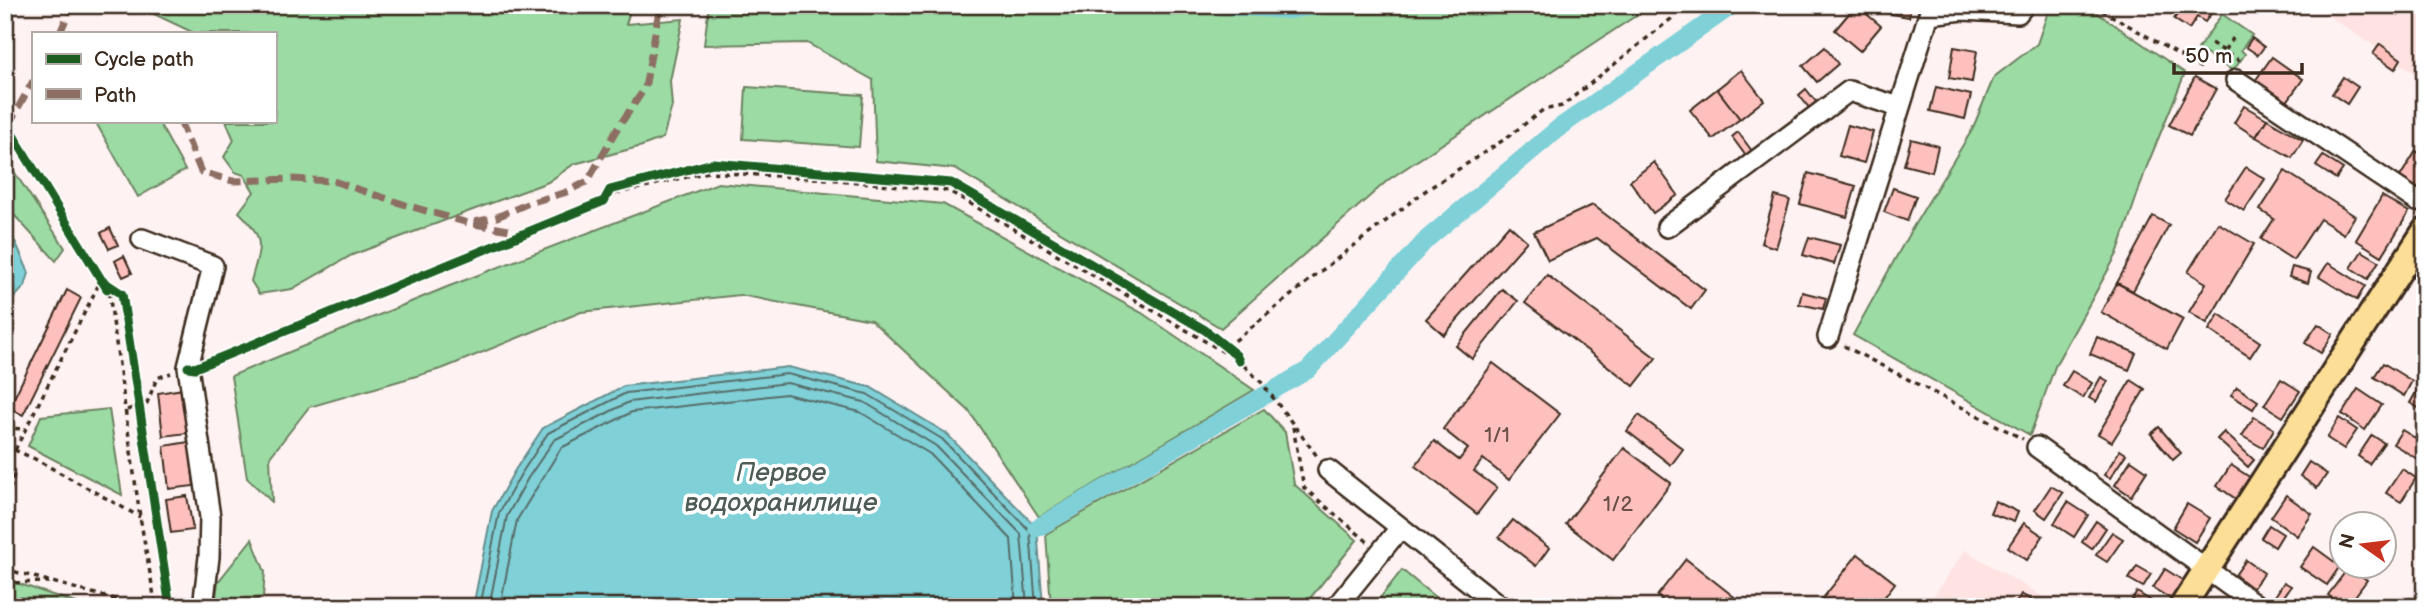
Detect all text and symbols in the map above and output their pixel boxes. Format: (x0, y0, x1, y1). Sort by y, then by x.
legend (32, 32, 276, 122)
scale bar (2174, 32, 2302, 76)
text: 50 m (2185, 44, 2232, 69)
text: Cycle path (94, 47, 194, 72)
text: Path (94, 83, 136, 108)
house number: 1/1 (1484, 423, 1510, 448)
water label: Первое водохранилище (685, 458, 878, 519)
house number: 1/2 (1603, 492, 1634, 517)
north arrow (2328, 510, 2398, 580)
text: N (2335, 532, 2361, 551)

